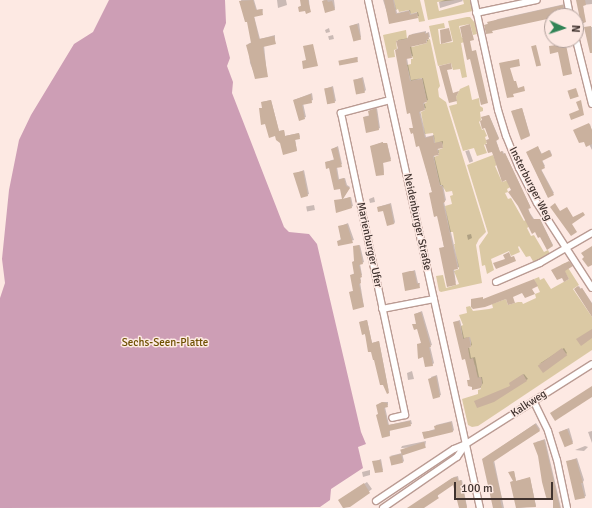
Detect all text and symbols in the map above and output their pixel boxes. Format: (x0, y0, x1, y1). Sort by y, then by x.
north arrow (544, 8, 584, 48)
text: N (569, 24, 582, 33)
street label: Insterburger Weg (506, 145, 554, 223)
street label: Neidenburger Straße (400, 172, 434, 272)
street label: Marienburger Ufer (353, 201, 385, 289)
park label: Sechs-Seen-Platte (122, 336, 208, 350)
street label: Kalkweg (509, 388, 549, 420)
scale bar (456, 474, 555, 500)
text: 100 m (461, 481, 493, 496)

